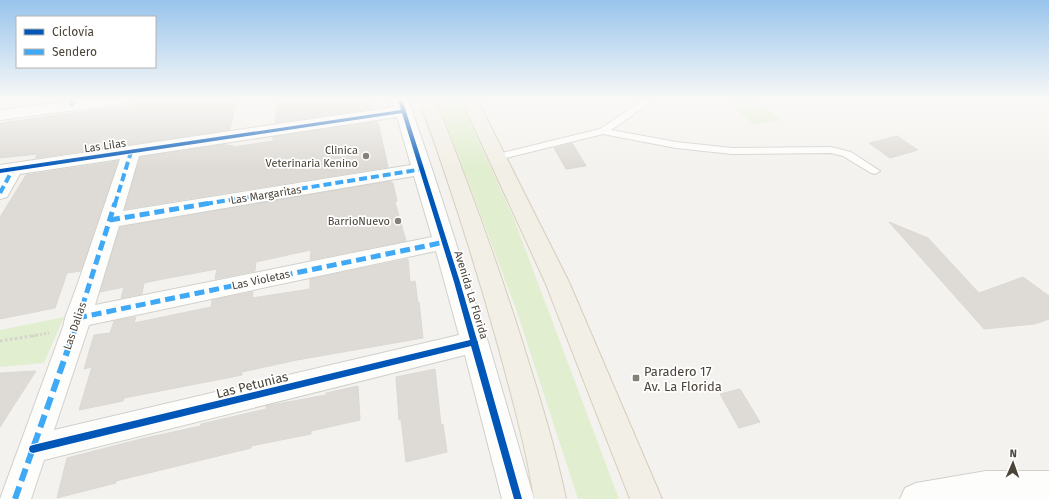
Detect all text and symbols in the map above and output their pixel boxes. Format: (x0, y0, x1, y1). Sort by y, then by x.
legend (16, 16, 156, 68)
text: Ciclovía (52, 25, 94, 39)
text: Sendero (52, 45, 97, 59)
street label: Las Lilas (83, 137, 127, 155)
place label: Clinica Veterinaria Kenino (266, 144, 358, 170)
marker: Clinica Veterinaria Kenino (361, 151, 371, 161)
street label: Las Margaritas (230, 183, 302, 207)
place label: BarrioNuevo (328, 215, 390, 228)
marker: BarrioNuevo (393, 216, 403, 226)
street label: Avenida La Florida (451, 249, 491, 341)
street label: Las Violetas (231, 268, 291, 292)
street label: Las Dalias (61, 300, 89, 352)
place label: Paradero 17 Av. La Florida (644, 364, 722, 394)
street label: Las Petunias (214, 369, 290, 401)
marker: Paradero 17 Av. La Florida (631, 373, 641, 383)
north arrow (993, 443, 1033, 483)
text: N (1009, 447, 1017, 460)

